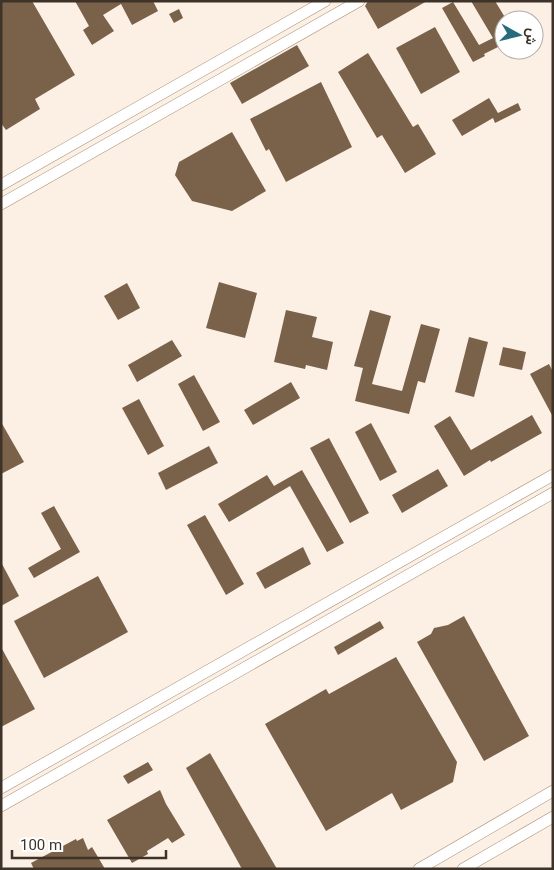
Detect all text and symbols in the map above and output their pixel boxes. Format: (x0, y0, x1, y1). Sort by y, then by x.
north arrow (494, 10, 544, 60)
text: ش (522, 27, 541, 46)
scale bar (12, 828, 166, 860)
text: 100 m (20, 836, 62, 854)

